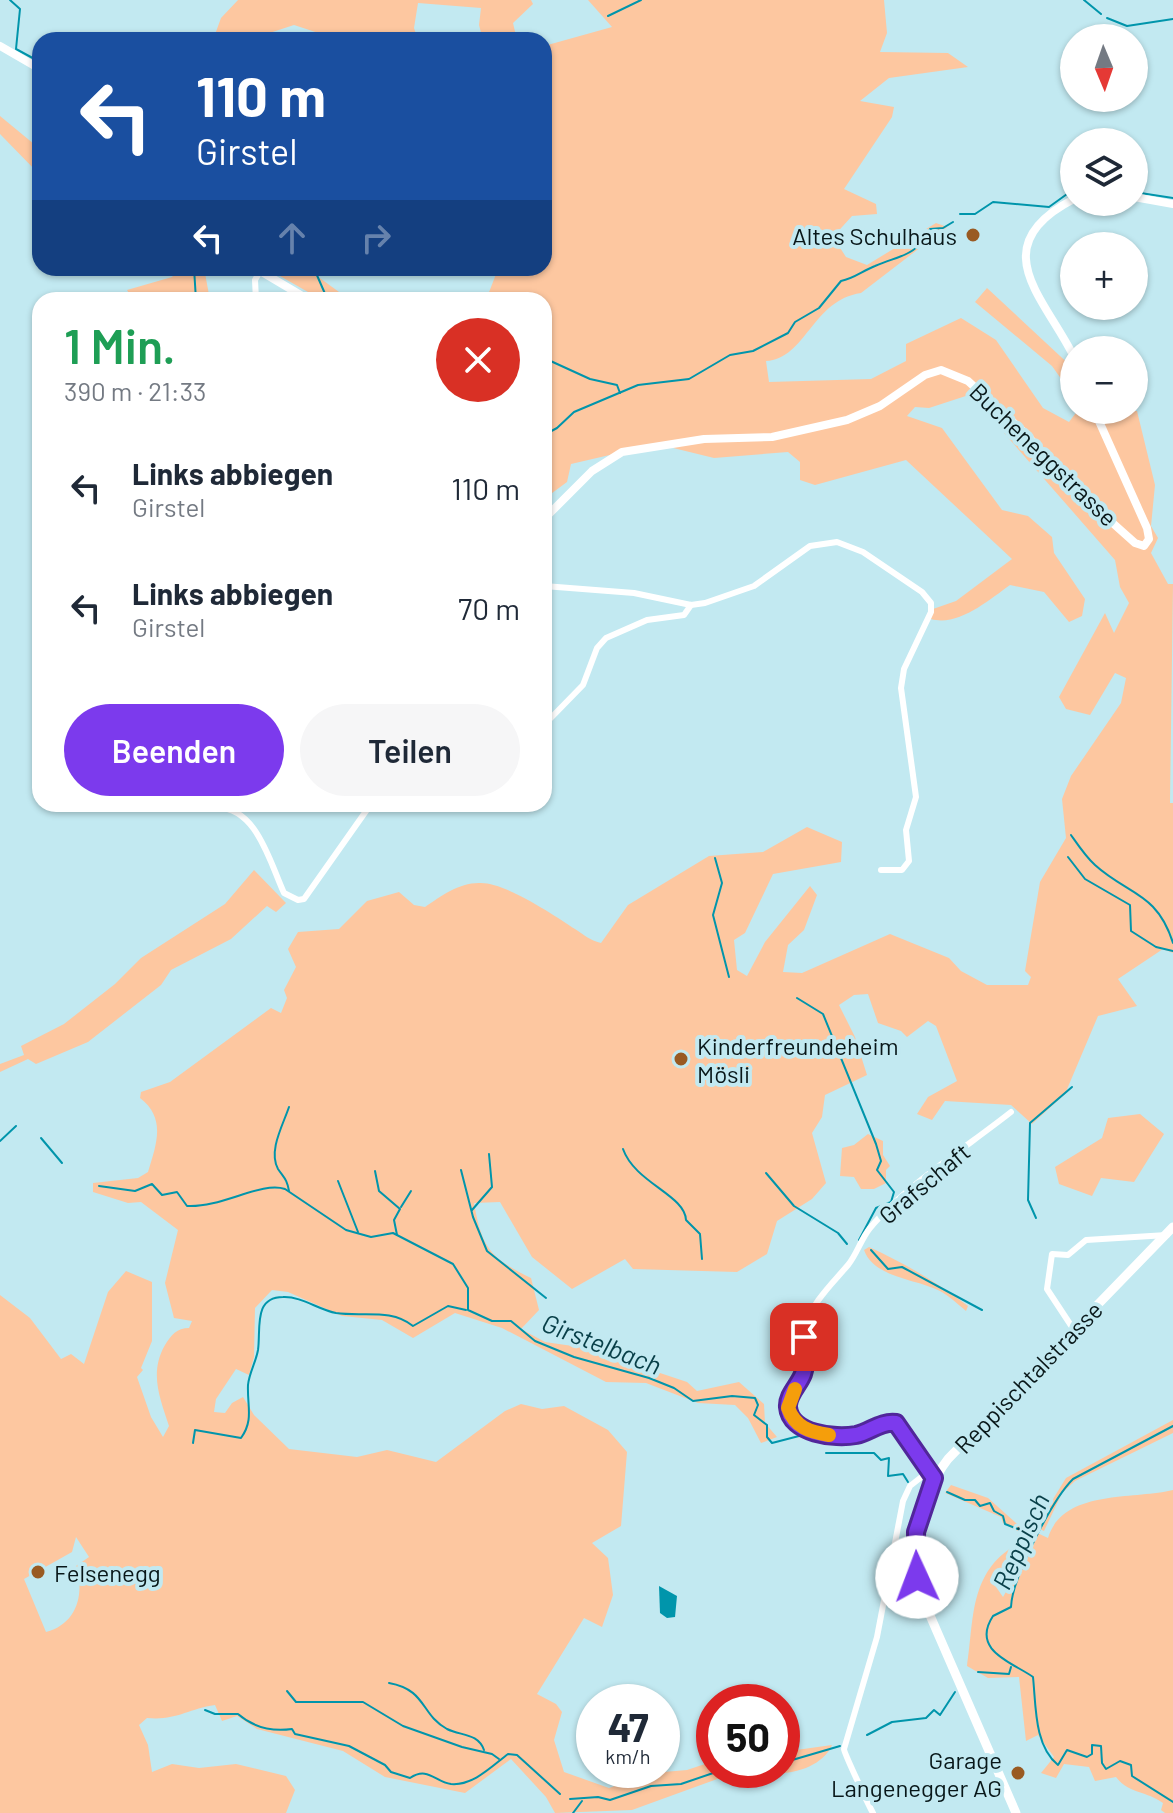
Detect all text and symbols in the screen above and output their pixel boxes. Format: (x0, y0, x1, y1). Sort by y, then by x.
north arrow (1060, 24, 1148, 112)
map controls (1060, 24, 1148, 424)
text: 110 m (196, 61, 326, 128)
icon: left (64, 64, 168, 168)
button: layers (1060, 128, 1148, 216)
text: Girstel (196, 129, 298, 172)
icon: left (186, 216, 230, 260)
icon: ahead (270, 216, 314, 260)
icon: right (354, 216, 398, 260)
place label: Altes Schulhaus (792, 221, 957, 250)
marker: Altes Schulhaus (964, 226, 982, 244)
button: + (1060, 232, 1148, 320)
text: 1 Min. (64, 316, 176, 374)
button: close (436, 318, 520, 402)
button: − (1060, 336, 1148, 424)
text: 390 m · 21:33 (64, 375, 206, 406)
street label: Bucheneggstrasse (964, 376, 1124, 532)
text: Links abbiegen (132, 455, 333, 491)
icon: left (64, 466, 108, 510)
text: 110 m (451, 470, 520, 506)
text: Girstel (132, 491, 205, 522)
text: Links abbiegen (132, 575, 333, 611)
icon: left (64, 586, 108, 630)
text: 70 m (458, 590, 520, 626)
text: Girstel (132, 611, 205, 642)
button: Beenden (64, 704, 284, 796)
button: Teilen (300, 704, 520, 796)
place label: Kinderfreundeheim Mösli (697, 1031, 899, 1088)
marker: Kinderfreundeheim Mösli (672, 1050, 690, 1068)
street label: Grafschaft (872, 1136, 976, 1230)
street label: Reppischtalstrasse (948, 1295, 1108, 1459)
pin (770, 1303, 838, 1371)
water label: Girstelbach (538, 1306, 666, 1380)
icon: arrive (782, 1315, 826, 1359)
water label: Reppisch (985, 1488, 1055, 1594)
position arrow (875, 1535, 959, 1619)
place label: Felsenegg (54, 1558, 161, 1587)
marker: Felsenegg (29, 1563, 47, 1581)
speed limit sign: 50 (696, 1684, 800, 1788)
text: 47 (607, 1702, 649, 1750)
text: km/h (605, 1744, 651, 1768)
place label: Garage Langenegger AG (831, 1745, 1002, 1802)
marker: Garage Langenegger AG (1009, 1764, 1027, 1782)

